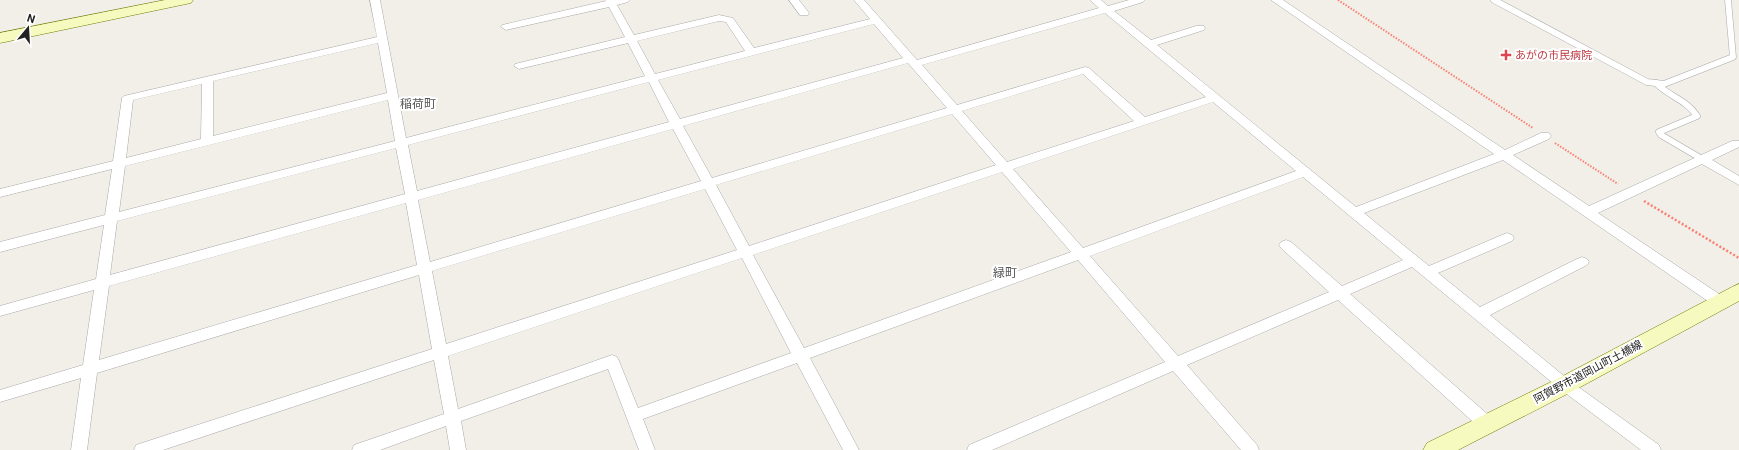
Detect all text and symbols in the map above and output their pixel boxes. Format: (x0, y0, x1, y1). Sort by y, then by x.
north arrow (8, 8, 48, 48)
text: N (25, 12, 37, 26)
marker: あがの市民病院 (1500, 49, 1512, 61)
place label: あがの市民病院 (1515, 49, 1592, 62)
district label: 稲荷町 (400, 97, 436, 111)
district label: 緑町 (993, 266, 1017, 280)
street label: 阿賀野市道岡山町土橋線 (1532, 338, 1644, 406)

